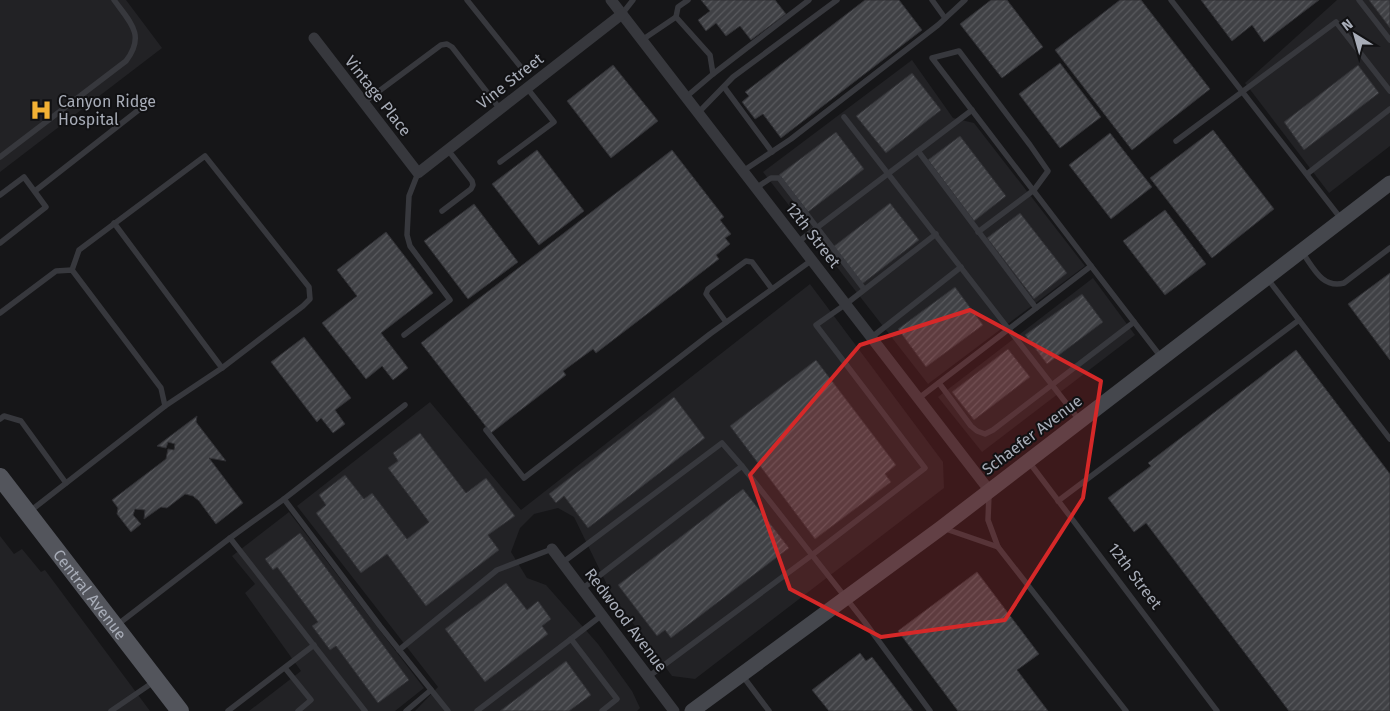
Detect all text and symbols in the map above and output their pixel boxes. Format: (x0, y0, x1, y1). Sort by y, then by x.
north arrow (1330, 10, 1380, 60)
text: N (1339, 15, 1356, 35)
street label: Vine Street (473, 49, 547, 113)
street label: Vintage Place (341, 52, 415, 140)
place label: Canyon Ridge Hospital (58, 92, 156, 129)
hospital icon: Canyon Ridge Hospital (28, 97, 54, 123)
street label: 12th Street (782, 199, 845, 272)
street label: Schaefer Avenue (978, 391, 1086, 479)
street label: 12th Street (1104, 539, 1166, 613)
street label: Central Avenue (50, 545, 131, 643)
street label: Redwood Avenue (581, 564, 671, 676)

